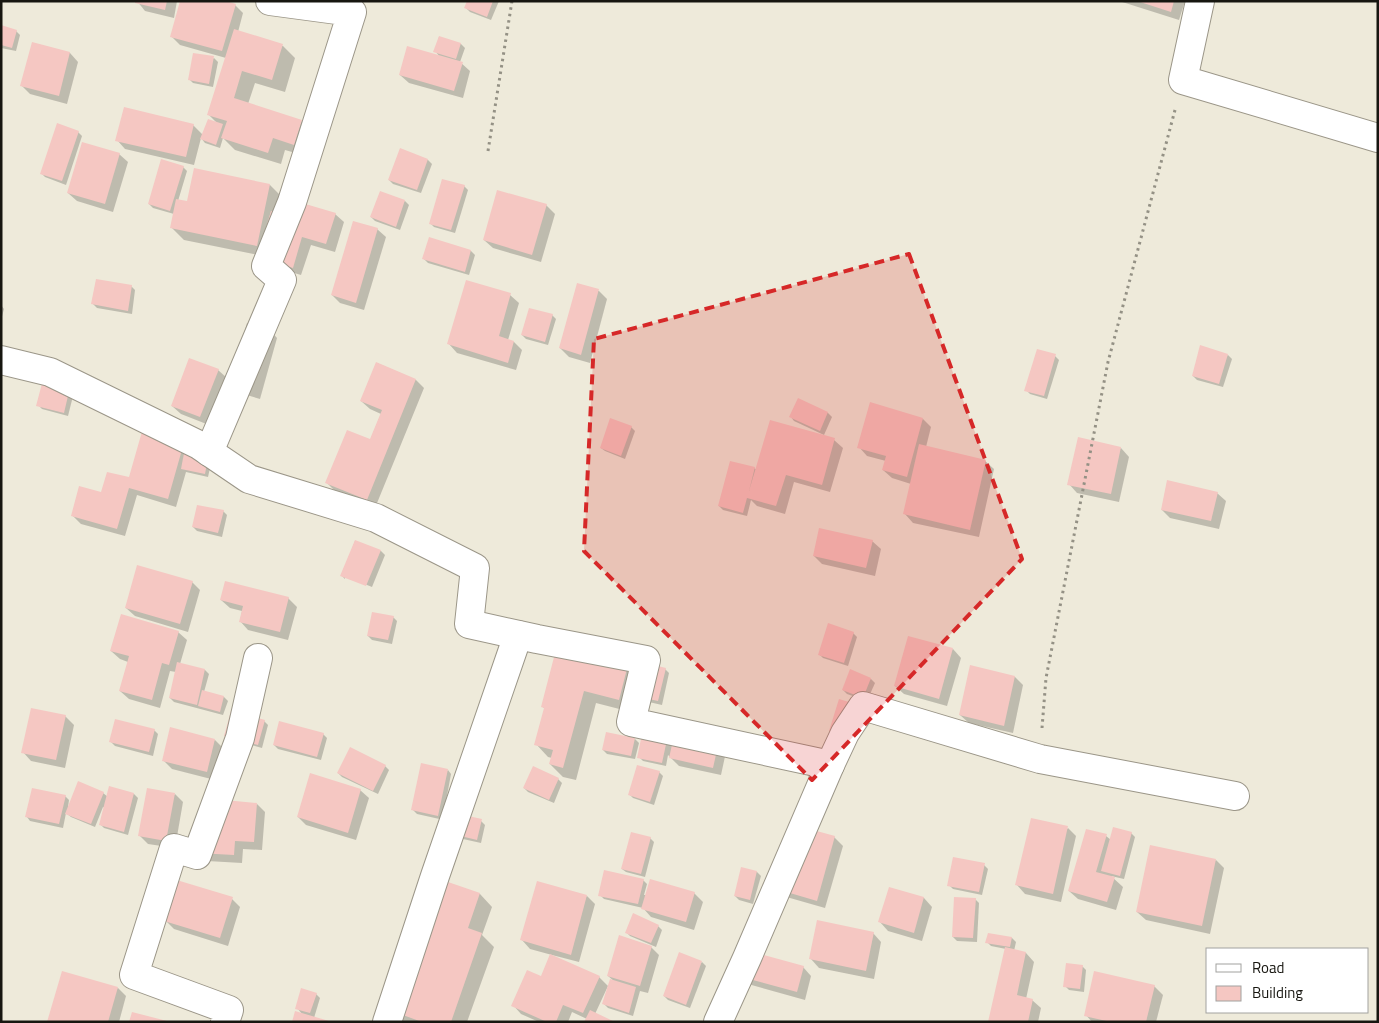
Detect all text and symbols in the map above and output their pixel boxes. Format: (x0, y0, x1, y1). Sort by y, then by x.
legend (1206, 948, 1369, 1013)
text: Road (1252, 956, 1284, 979)
text: Building (1252, 981, 1303, 1004)

